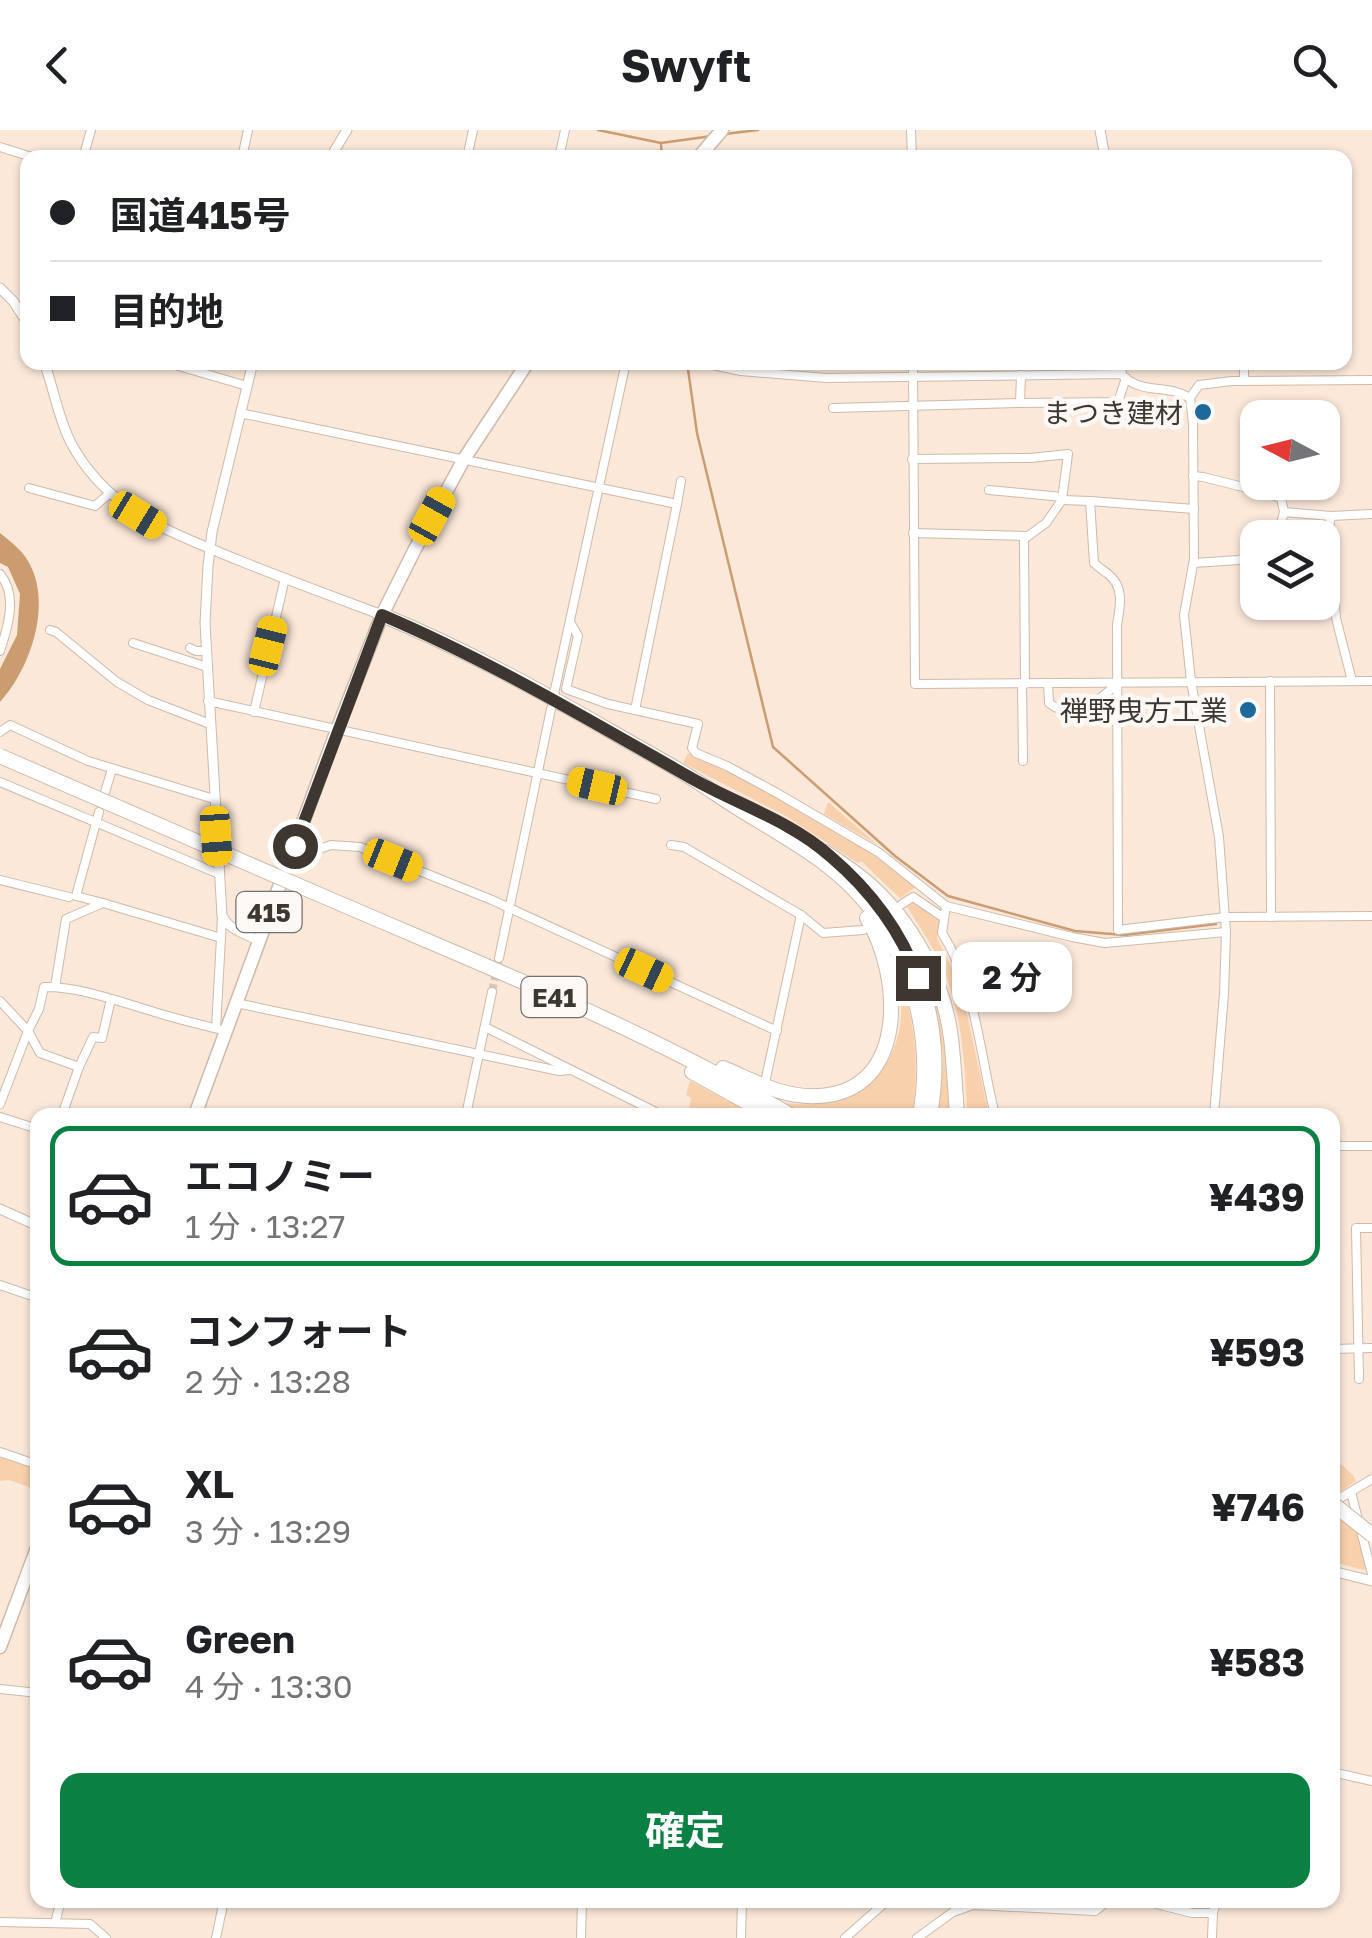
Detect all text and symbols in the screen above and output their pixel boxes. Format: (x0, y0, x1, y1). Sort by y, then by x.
icon: back (30, 38, 85, 93)
text: Swyft (621, 38, 751, 92)
icon: search (1287, 38, 1342, 93)
text: 国道415号 (110, 192, 291, 237)
text: 目的地 (110, 288, 224, 333)
place label: まつき建材 (1043, 396, 1183, 429)
north arrow (1240, 400, 1340, 500)
map controls (1240, 400, 1340, 620)
marker: まつき建材 (1192, 401, 1214, 423)
car (404, 482, 460, 550)
car (105, 487, 171, 543)
button: layers (1240, 520, 1340, 620)
car (246, 613, 290, 679)
place label: 禅野曳方工業 (1060, 694, 1228, 727)
marker: 禅野曳方工業 (1237, 699, 1259, 721)
car (564, 765, 630, 807)
car (199, 805, 233, 867)
route start (273, 824, 318, 869)
car (360, 835, 426, 885)
road number: 415 (236, 892, 302, 932)
callout: 2 分 (953, 943, 1073, 1013)
car (610, 944, 678, 996)
route end (896, 956, 941, 1001)
text: 2 分 (982, 958, 1042, 996)
road number: E41 (522, 977, 586, 1017)
icon: car (65, 1151, 155, 1241)
text: エコノミー (185, 1153, 375, 1198)
text: ¥439 (1209, 1174, 1305, 1219)
text: 1 分 · 13:27 (185, 1207, 345, 1245)
icon: car (65, 1306, 155, 1396)
text: コンフォート (185, 1308, 412, 1353)
text: ¥593 (1209, 1329, 1305, 1374)
text: 2 分 · 13:28 (185, 1362, 351, 1400)
icon: car (65, 1461, 155, 1551)
text: XL (185, 1461, 234, 1506)
text: ¥746 (1211, 1484, 1305, 1529)
text: 3 分 · 13:29 (185, 1512, 351, 1550)
icon: car (65, 1616, 155, 1706)
text: Green (185, 1616, 295, 1661)
text: ¥583 (1209, 1639, 1305, 1684)
text: 4 分 · 13:30 (185, 1667, 353, 1705)
button: 確定 (60, 1773, 1310, 1888)

